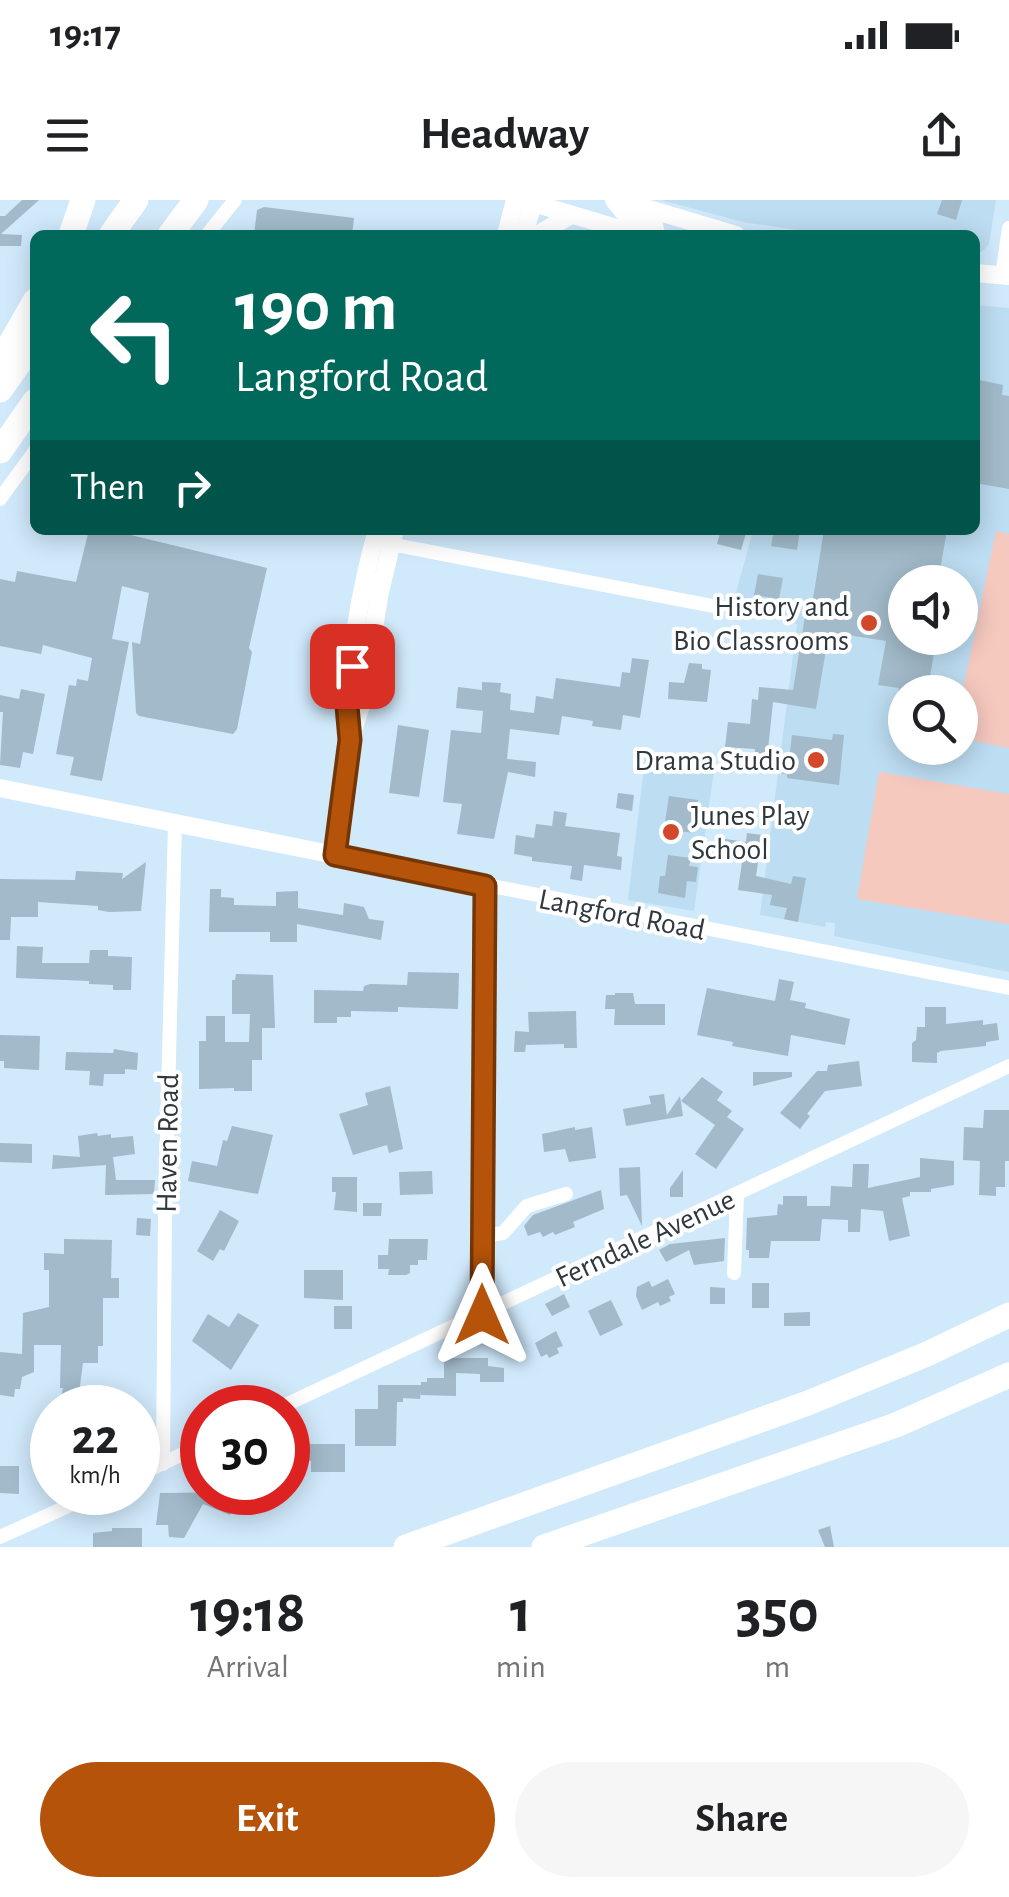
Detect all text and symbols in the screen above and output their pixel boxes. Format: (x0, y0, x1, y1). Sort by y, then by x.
text: 19:17 (50, 16, 121, 54)
icon: menu (40, 108, 95, 163)
icon: share (914, 108, 969, 163)
text: Headway (420, 112, 589, 157)
icon: left (70, 270, 200, 400)
text: 190 m (235, 273, 398, 343)
text: Langford Road (235, 355, 488, 400)
icon: right (165, 460, 220, 515)
text: Then (70, 469, 145, 507)
map controls (888, 565, 978, 765)
button: sound (888, 565, 978, 655)
place label: History and Bio Classrooms (673, 592, 849, 656)
marker: History and Bio Classrooms (858, 612, 880, 634)
pin (310, 624, 395, 709)
icon: arrive (325, 639, 380, 694)
button: search (888, 675, 978, 765)
place label: Drama Studio (634, 746, 796, 776)
marker: Drama Studio (805, 749, 827, 771)
place label: Junes Play School (691, 801, 810, 865)
marker: Junes Play School (660, 821, 682, 843)
street label: Langford Road (536, 884, 708, 946)
street label: Haven Road (152, 1073, 184, 1213)
street label: Ferndale Avenue (551, 1184, 740, 1293)
position arrow (430, 1263, 534, 1367)
speed limit sign: 30 (180, 1385, 310, 1515)
text: 22 (71, 1413, 119, 1463)
text: km/h (69, 1463, 121, 1488)
text: 19:18 (190, 1583, 306, 1643)
text: 1 (510, 1583, 532, 1643)
text: 350 (736, 1583, 819, 1643)
text: Arrival (207, 1651, 289, 1683)
text: min (496, 1651, 546, 1683)
text: m (765, 1651, 790, 1683)
button: Exit (40, 1762, 495, 1877)
button: Share (515, 1762, 969, 1877)

